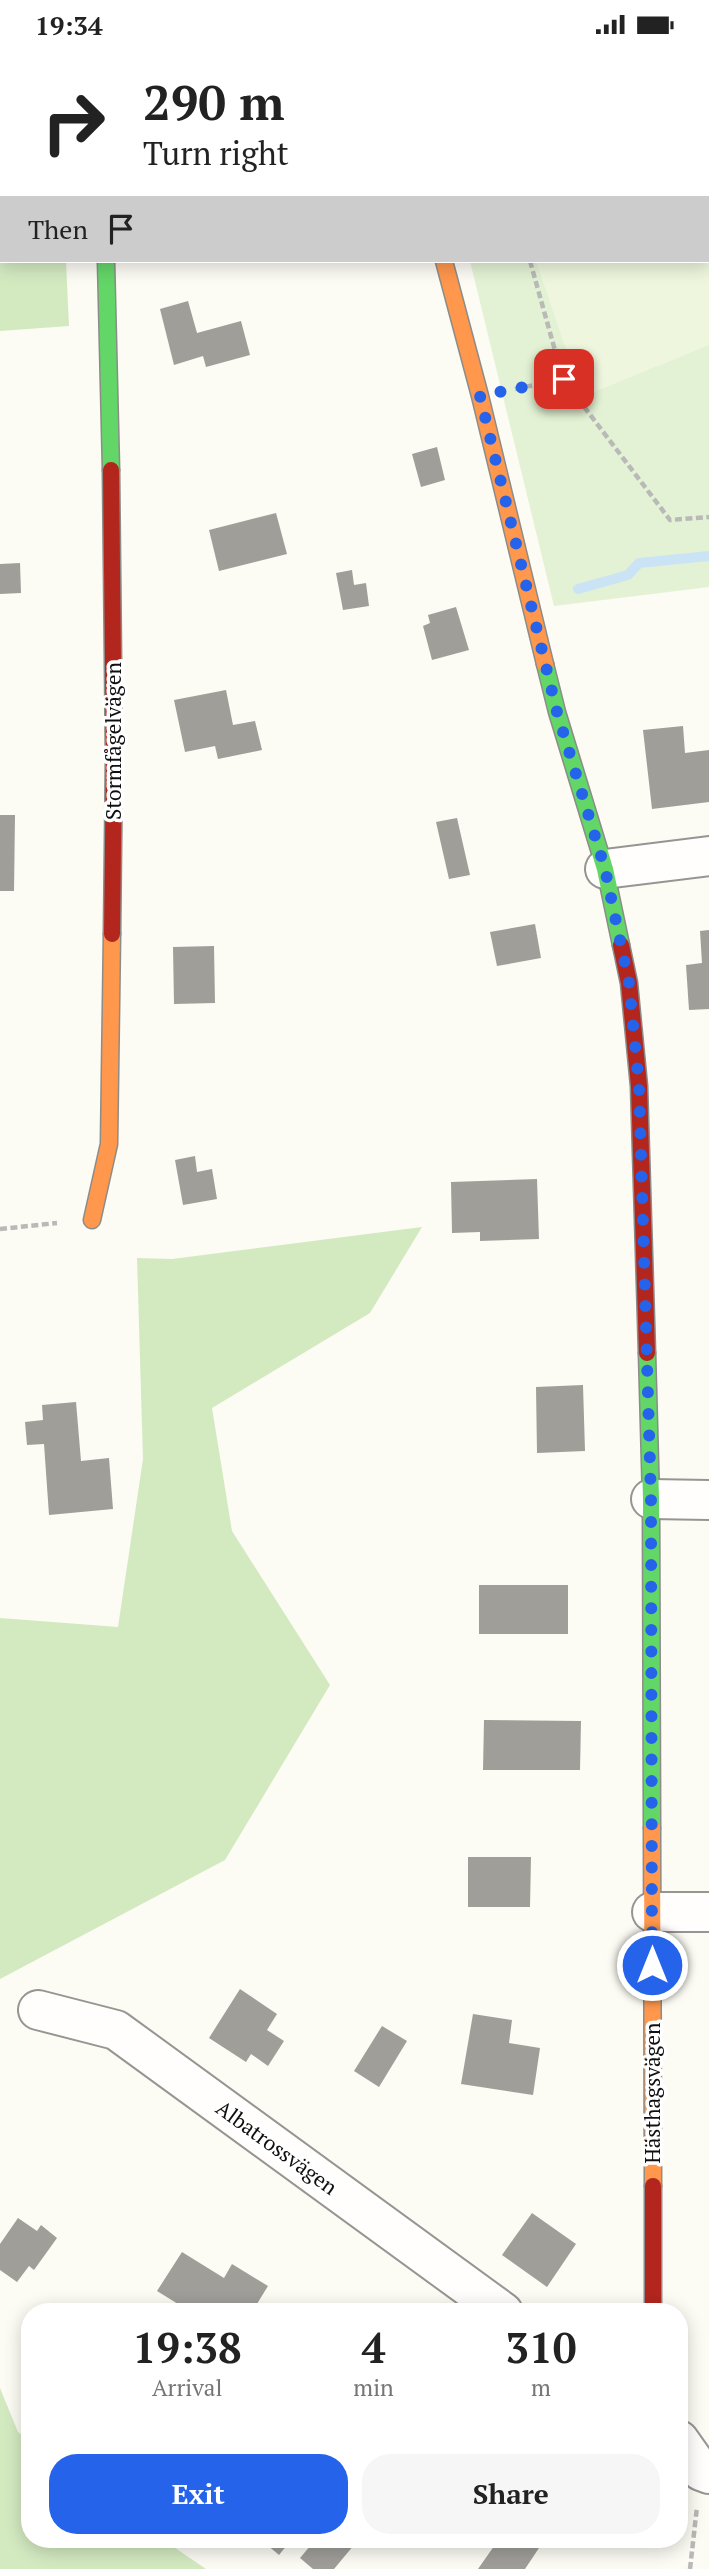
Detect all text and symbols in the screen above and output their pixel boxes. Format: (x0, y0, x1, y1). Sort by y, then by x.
text: 19:34 (35, 8, 103, 42)
text: 290 m (143, 69, 285, 134)
icon: right (28, 77, 119, 168)
text: Turn right (143, 132, 289, 174)
icon: arrive (102, 210, 140, 248)
text: Then (28, 212, 88, 246)
pin (534, 349, 594, 409)
icon: arrive (545, 360, 583, 398)
street label: Stormfågelvägen (99, 662, 127, 820)
position arrow (615, 1928, 689, 2002)
street label: Hästhagsvägen (638, 2022, 666, 2164)
street label: Albatrossvägen (211, 2093, 344, 2201)
text: 19:38 (133, 2319, 242, 2375)
text: 4 (362, 2319, 385, 2375)
text: 310 (505, 2319, 576, 2375)
text: Arrival (152, 2372, 222, 2403)
text: min (353, 2372, 394, 2403)
text: m (531, 2372, 551, 2403)
button: Exit (49, 2454, 348, 2534)
button: Share (362, 2454, 660, 2534)

